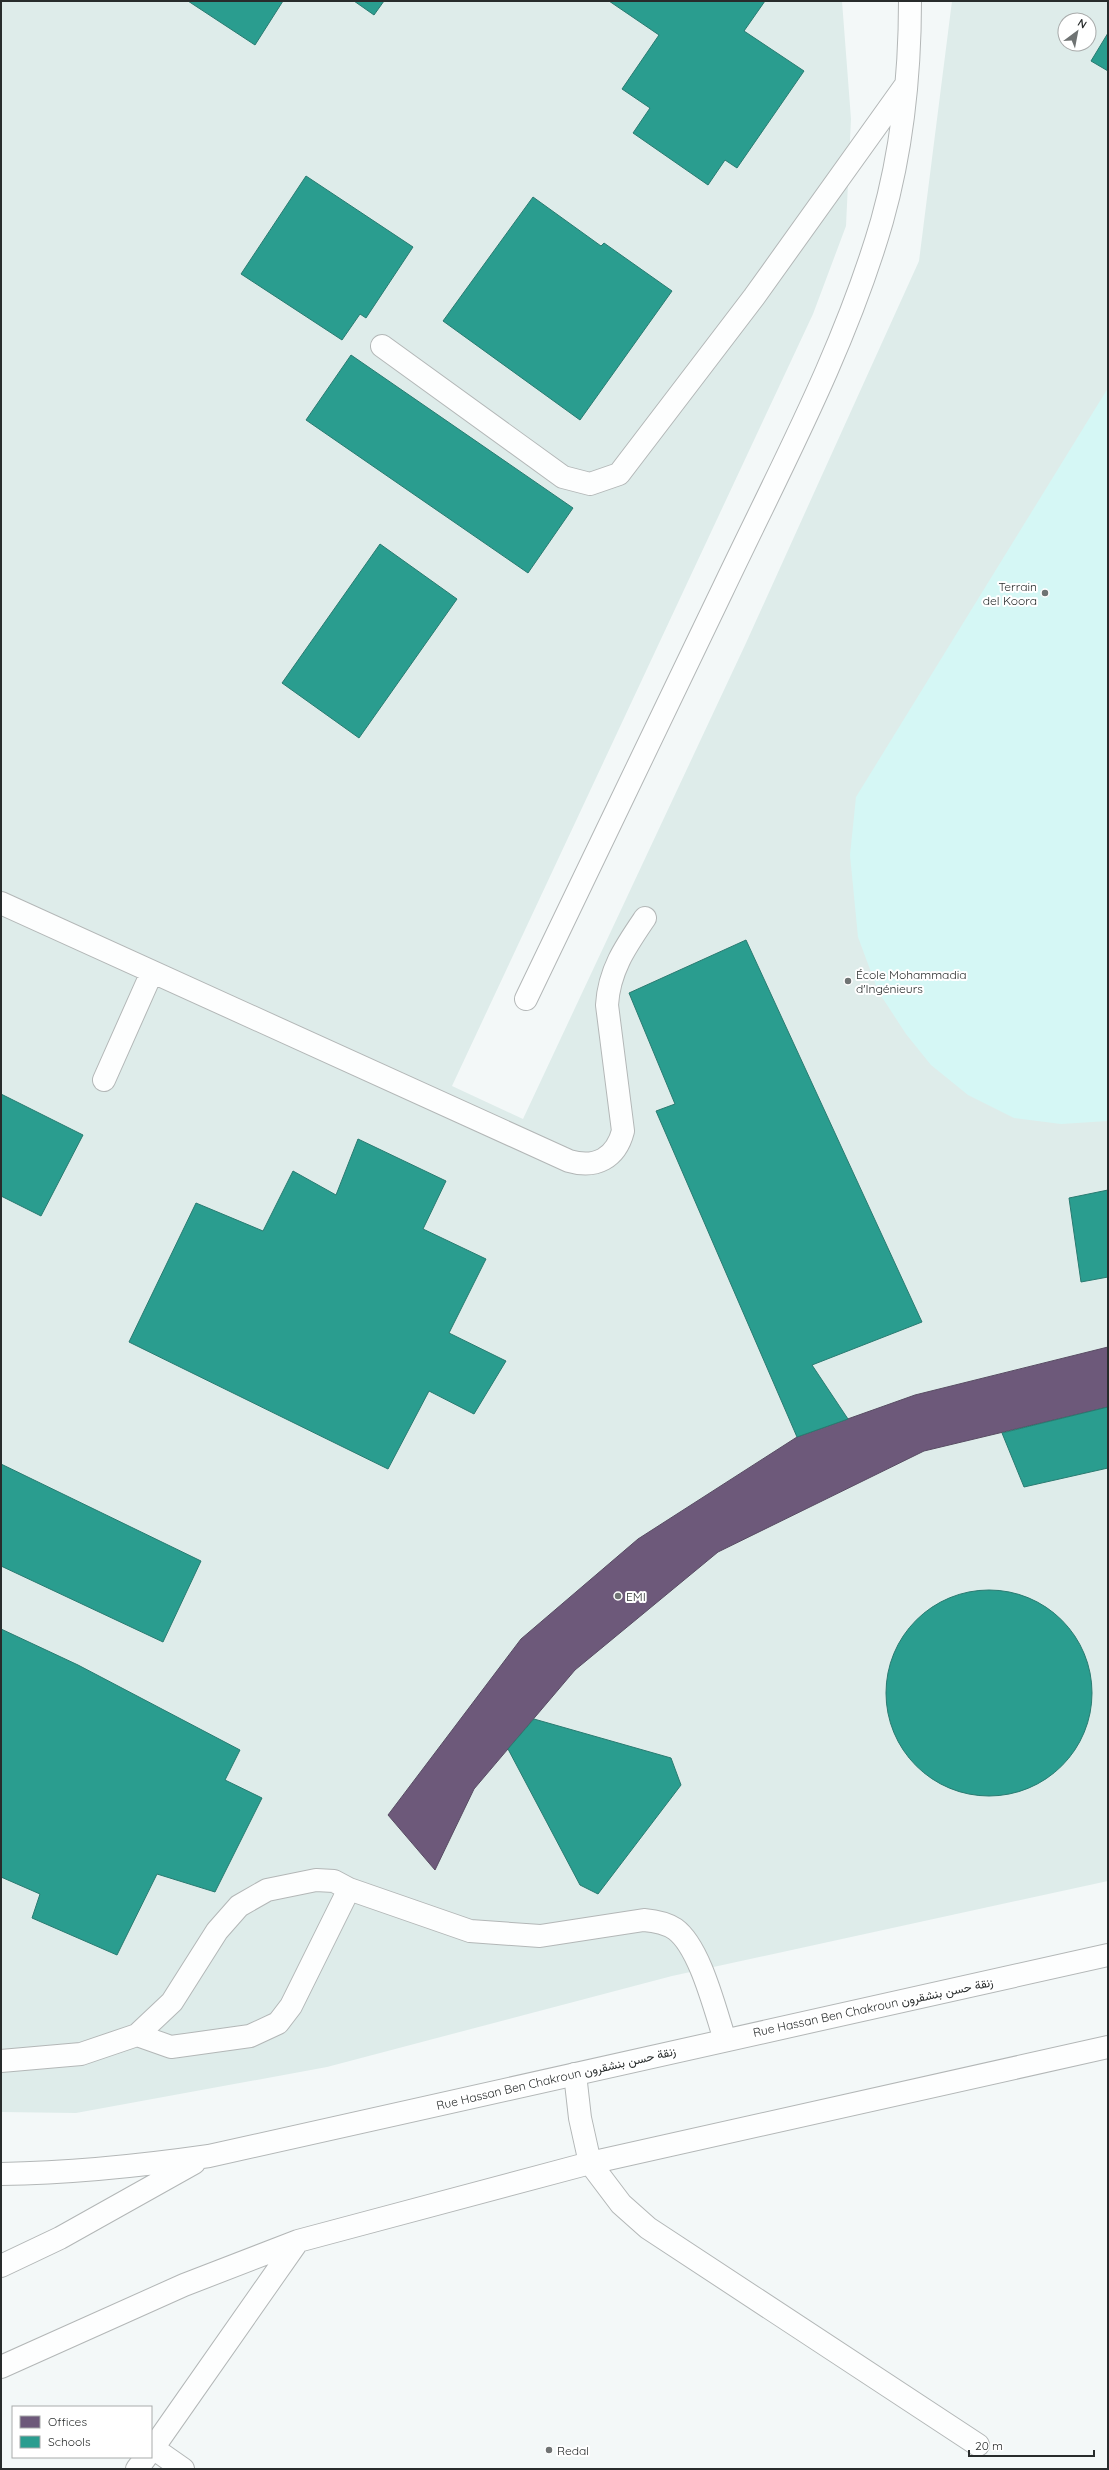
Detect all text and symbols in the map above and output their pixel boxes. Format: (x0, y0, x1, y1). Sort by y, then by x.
north arrow (1057, 12, 1097, 52)
text: N (1075, 15, 1089, 32)
place label: Terrain del Koora (983, 579, 1037, 608)
marker: Terrain del Koora (1040, 588, 1050, 598)
place label: École Mohammadia d'Ingénieurs (856, 967, 967, 996)
marker: École Mohammadia d'Ingénieurs (843, 976, 853, 986)
place label: EMI (626, 1589, 646, 1604)
marker: EMI (613, 1591, 623, 1601)
street label: Rue Hassan Ben Chakroun زنقة حسن بنشقرون (752, 1974, 995, 2041)
street label: Rue Hassan Ben Chakroun زنقة حسن بنشقرون (435, 2043, 677, 2114)
legend (12, 2406, 152, 2458)
text: Offices (48, 2414, 87, 2429)
scale bar (969, 2432, 1094, 2458)
text: Schools (48, 2434, 91, 2449)
text: 20 m (975, 2438, 1003, 2453)
place label: Redal (557, 2443, 589, 2458)
marker: Redal (544, 2445, 554, 2455)

